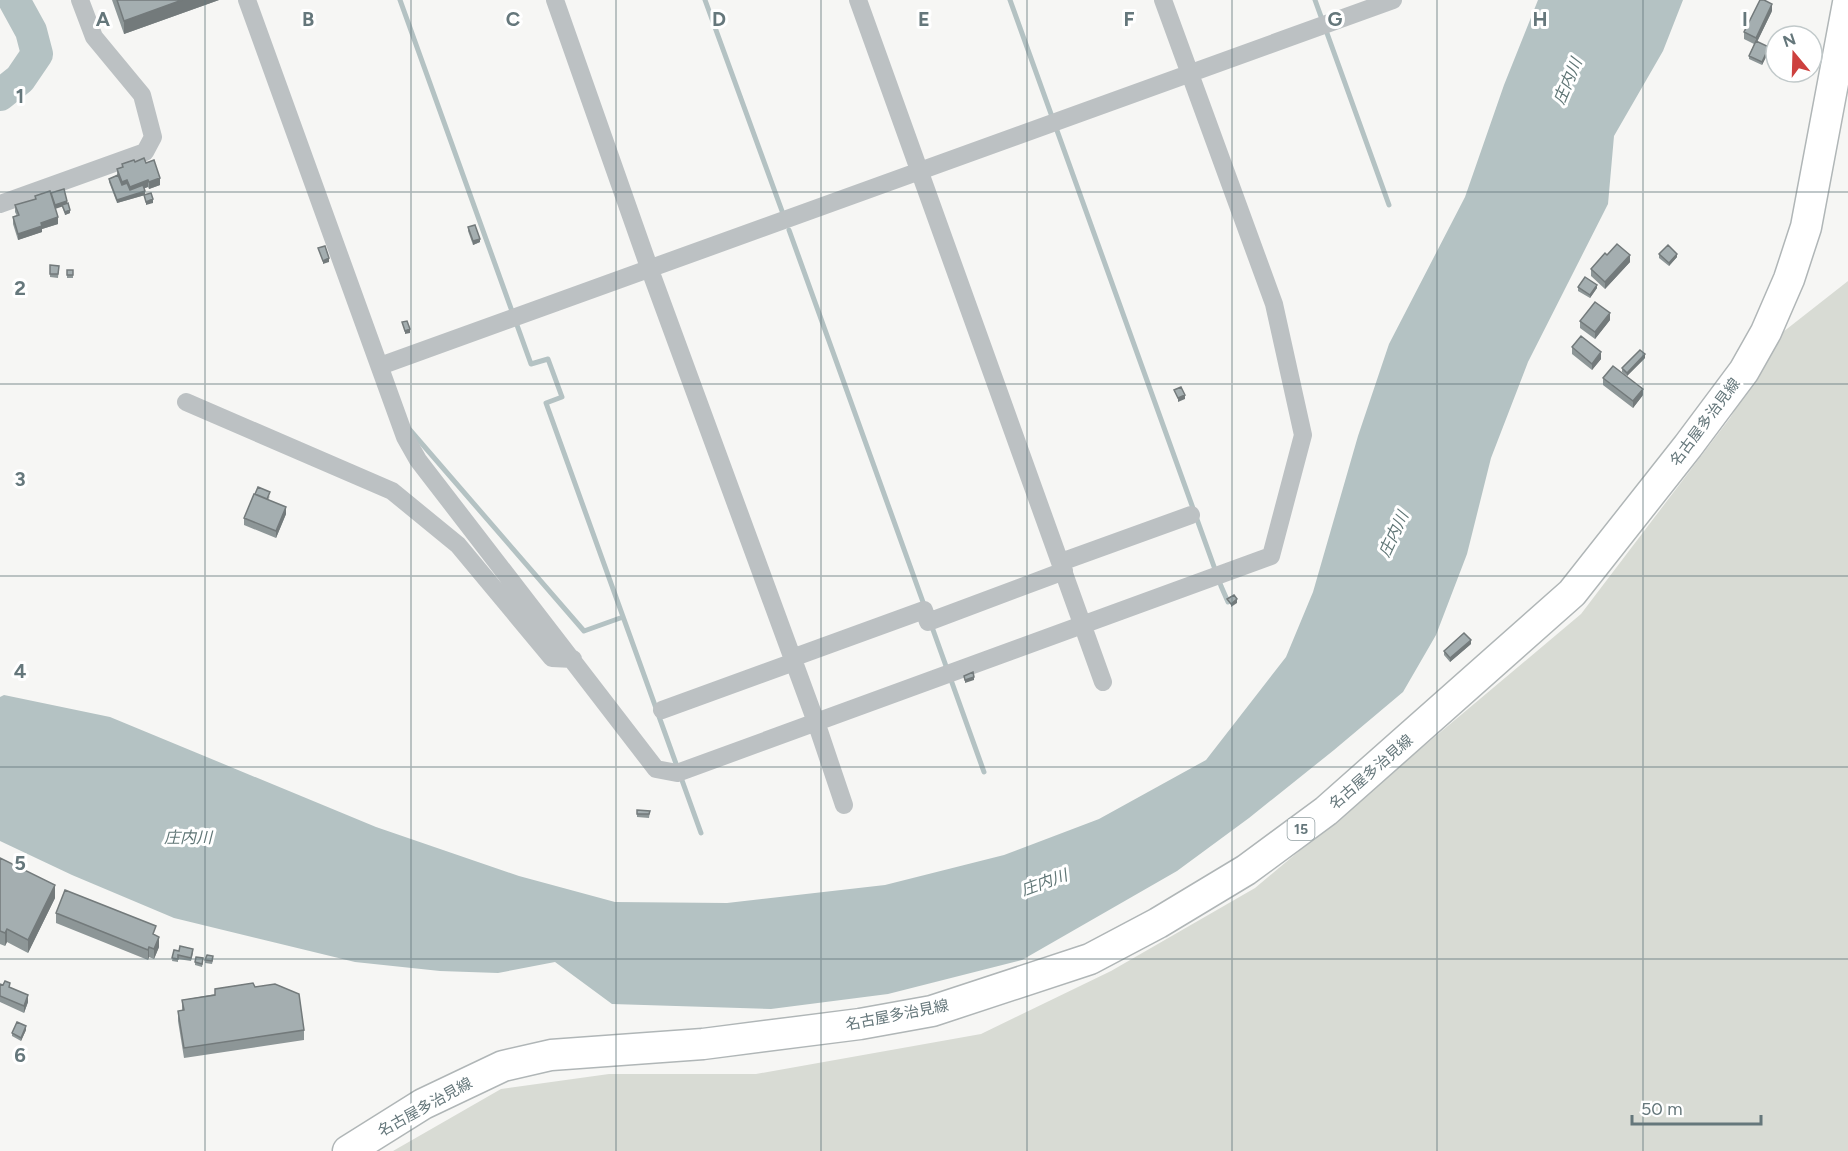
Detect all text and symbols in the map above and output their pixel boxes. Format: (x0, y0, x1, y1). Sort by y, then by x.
text: A (96, 7, 111, 31)
text: B (302, 7, 314, 31)
text: C (506, 7, 520, 31)
text: D (712, 7, 726, 31)
text: E (918, 7, 930, 31)
text: F (1123, 7, 1135, 31)
text: G (1328, 7, 1343, 31)
text: H (1533, 7, 1548, 31)
text: I (1742, 7, 1748, 31)
north arrow (1764, 24, 1824, 84)
text: N (1780, 29, 1798, 51)
water label: 庄内川 (1549, 54, 1586, 107)
text: 1 (16, 84, 24, 108)
text: 2 (14, 276, 26, 300)
street label: 名古屋多治見線 (1666, 375, 1744, 469)
text: 3 (14, 467, 26, 491)
water label: 庄内川 (1375, 507, 1413, 560)
text: 4 (14, 659, 27, 683)
street label: 名古屋多治見線 (1325, 731, 1417, 813)
road number: 15 (1288, 818, 1314, 840)
water label: 庄内川 (164, 828, 214, 847)
text: 5 (14, 851, 26, 875)
water label: 庄内川 (1018, 865, 1072, 900)
street label: 名古屋多治見線 (844, 996, 950, 1034)
text: 6 (14, 1043, 26, 1067)
street label: 名古屋多治見線 (375, 1074, 475, 1140)
scale bar (1632, 1088, 1761, 1126)
text: 50 m (1641, 1098, 1683, 1120)

